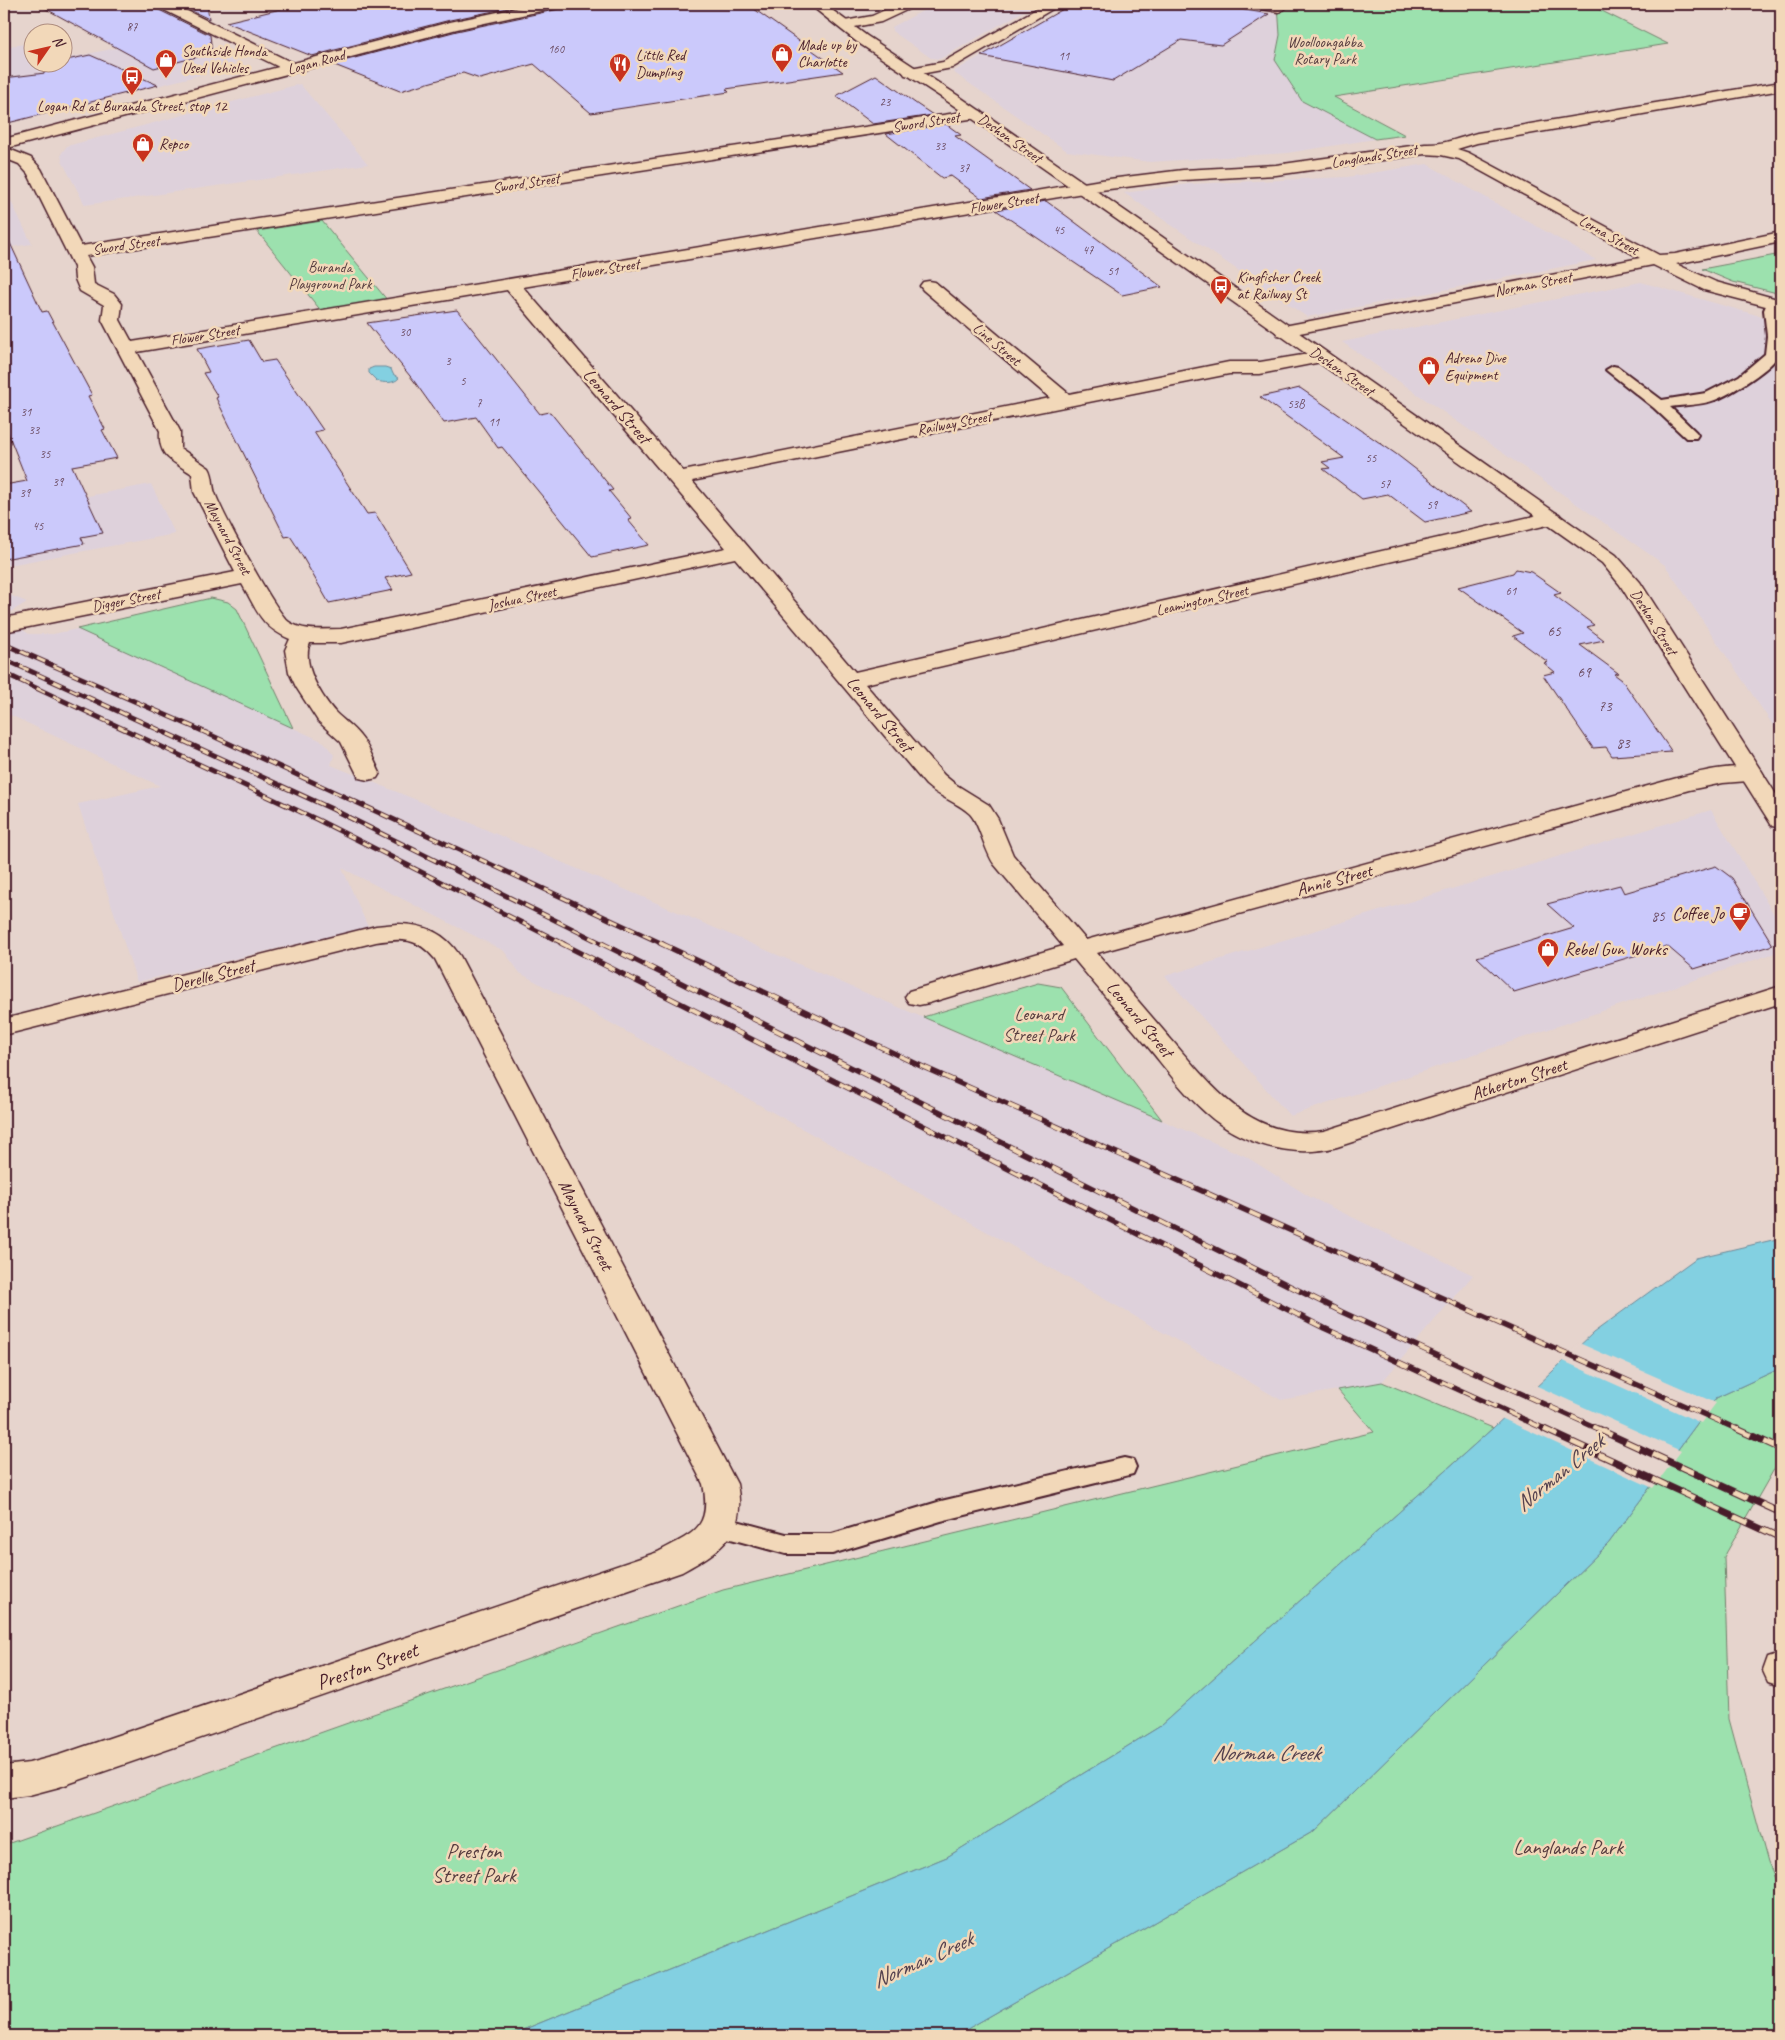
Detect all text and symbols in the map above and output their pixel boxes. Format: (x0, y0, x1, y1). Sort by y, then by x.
house number: 87 (127, 19, 138, 35)
north arrow (22, 22, 72, 72)
text: N (49, 33, 69, 51)
park label: Woolloongabba Rotary Park (1288, 33, 1364, 69)
place label: Made up by Charlotte (798, 36, 858, 72)
house number: 160 (548, 41, 566, 57)
place label: Southside Honda Used Vehicles (182, 42, 268, 78)
shop icon: Made up by Charlotte (770, 42, 794, 73)
street label: Logan Road (285, 45, 349, 79)
place label: Little Red Dumpling (636, 46, 687, 82)
shop icon: Southside Honda Used Vehicles (154, 48, 178, 79)
house number: 11 (1059, 48, 1070, 64)
restaurant icon: Little Red Dumpling (608, 52, 632, 83)
bus stop icon: Logan Rd at Buranda Street, stop 12 (120, 65, 144, 96)
house number: 23 (880, 94, 892, 110)
place label: Logan Rd at Buranda Street, stop 12 (37, 97, 228, 116)
street label: Sword Street (891, 108, 963, 137)
street label: Deshon Street (974, 109, 1047, 169)
shop icon: Repco (131, 132, 155, 163)
place label: Repco (159, 135, 190, 154)
house number: 33 (935, 138, 947, 154)
street label: Longlands Street (1330, 140, 1420, 173)
house number: 37 (959, 160, 970, 176)
street label: Sword Street (491, 169, 563, 198)
street label: Flower Street (968, 188, 1042, 218)
street label: Lerna Street (1576, 211, 1644, 261)
house number: 45 (1054, 222, 1065, 238)
street label: Sword Street (91, 231, 163, 260)
house number: 47 (1083, 242, 1094, 258)
street label: Flower Street (569, 254, 643, 284)
park label: Buranda Playground Park (289, 258, 373, 294)
house number: 51 (1108, 263, 1119, 279)
street label: Norman Street (1493, 267, 1575, 301)
place label: Kingfisher Creek at Railway St (1237, 268, 1322, 304)
bus stop icon: Kingfisher Creek at Railway St (1209, 274, 1233, 305)
street label: Line Street (969, 319, 1026, 371)
street label: Flower Street (169, 320, 243, 350)
house number: 30 (400, 324, 412, 340)
street label: Deshon Street (1306, 342, 1379, 402)
place label: Adreno Dive Equipment (1445, 349, 1507, 385)
house number: 3 (445, 353, 452, 369)
shop icon: Adreno Dive Equipment (1417, 355, 1441, 386)
street label: Leonard Street (578, 364, 658, 450)
house number: 5 (460, 373, 466, 389)
house number: 7 (476, 395, 482, 411)
house number: 53B (1287, 396, 1305, 412)
house number: 31 (21, 404, 32, 420)
street label: Railway Street (915, 407, 995, 440)
house number: 11 (489, 414, 500, 430)
house number: 33 (29, 422, 41, 438)
house number: 35 (40, 446, 51, 462)
house number: 55 (1366, 450, 1377, 466)
house number: 39 (53, 474, 65, 490)
house number: 57 (1380, 476, 1391, 492)
house number: 39 (20, 485, 32, 501)
street label: Maynard Street (200, 496, 256, 580)
house number: 59 (1427, 497, 1439, 513)
house number: 45 (33, 518, 44, 534)
street label: Leamington Street (1154, 580, 1252, 620)
street label: Joshua Street (485, 582, 560, 615)
house number: 61 (1506, 583, 1517, 599)
street label: Digger Street (90, 584, 164, 616)
street label: Deshon Street (1626, 586, 1682, 660)
house number: 65 (1547, 622, 1562, 641)
house number: 69 (1577, 663, 1592, 682)
street label: Leonard Street (842, 672, 920, 759)
house number: 73 (1598, 697, 1613, 716)
house number: 83 (1616, 734, 1631, 753)
street label: Annie Street (1294, 859, 1376, 901)
cafe icon: Coffee Jo (1728, 901, 1752, 932)
place label: Coffee Jo (1672, 902, 1726, 924)
house number: 85 (1651, 907, 1666, 926)
shop icon: Rebel Gun Works (1536, 937, 1560, 968)
place label: Rebel Gun Works (1564, 938, 1669, 960)
street label: Derelle Street (169, 953, 259, 996)
street label: Leonard Street (1102, 977, 1180, 1064)
park label: Leonard Street Park (1003, 1003, 1076, 1046)
street label: Atherton Street (1468, 1053, 1571, 1105)
street label: Maynard Street (554, 1176, 619, 1276)
water label: Norman Creek (1509, 1426, 1613, 1517)
street label: Preston Street (313, 1636, 423, 1695)
water label: Norman Creek (1212, 1739, 1323, 1767)
park label: Langlands Park (1513, 1834, 1624, 1860)
park label: Preston Street Park (432, 1838, 517, 1888)
water label: Norman Creek (868, 1924, 981, 1994)

